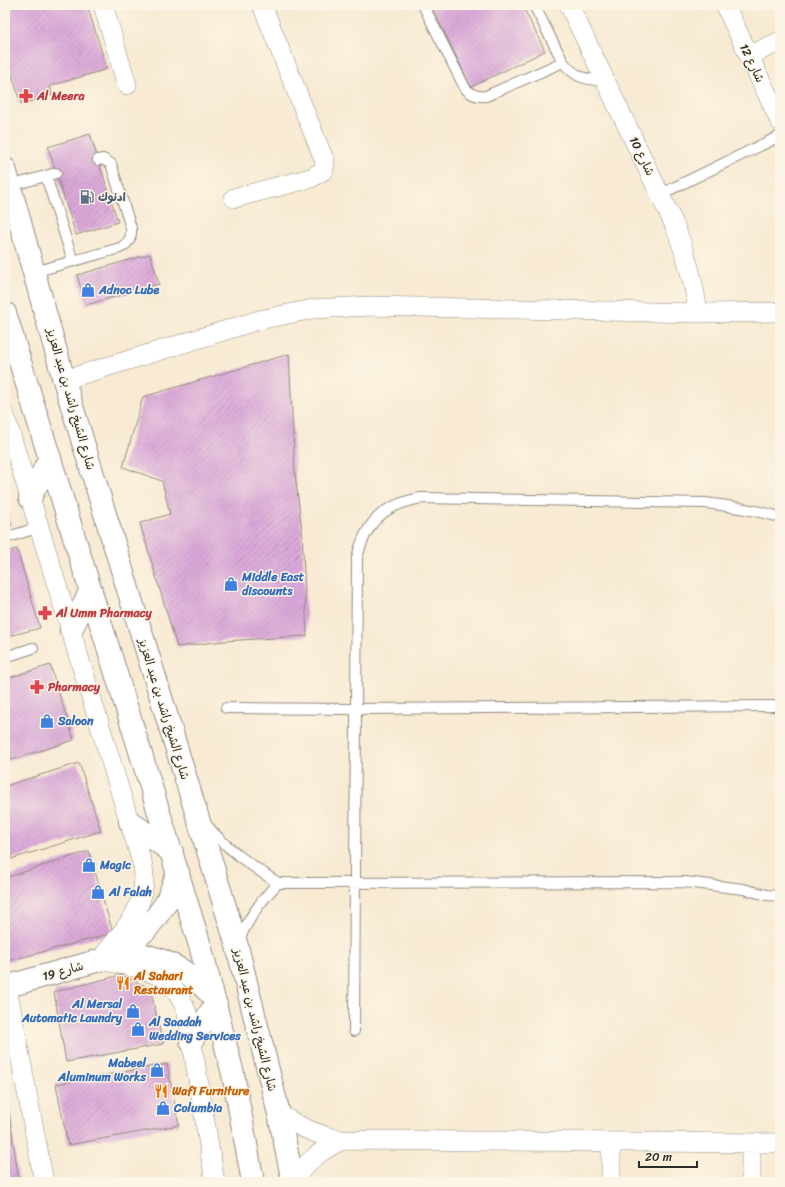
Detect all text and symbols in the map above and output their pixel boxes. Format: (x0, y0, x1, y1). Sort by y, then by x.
street label: شارع 12 (733, 40, 771, 86)
place label: Al Meera (36, 85, 85, 107)
pharmacy icon: Al Meera (18, 88, 34, 104)
street label: شارع 10 (623, 132, 661, 180)
place label: ادنوك (98, 186, 126, 208)
fuel station icon: ادنوك (79, 189, 95, 205)
place label: Adnoc Lube (98, 279, 159, 301)
shop icon: Adnoc Lube (80, 282, 96, 298)
street label: شارع الشيخ راشد بن عبد العزيز (40, 325, 102, 473)
place label: Middle East discounts (241, 566, 305, 602)
shop icon: Middle East discounts (223, 576, 239, 592)
place label: Al Umm Pharmacy (55, 602, 153, 624)
pharmacy icon: Al Umm Pharmacy (37, 605, 53, 621)
street label: شارع الشيخ راشد بن عبد العزيز (132, 635, 196, 782)
place label: Pharmacy (48, 676, 101, 698)
pharmacy icon: Pharmacy (29, 679, 45, 695)
place label: Saloon (57, 710, 94, 732)
shop icon: Saloon (39, 713, 55, 729)
place label: Magic (99, 854, 131, 876)
shop icon: Magic (81, 857, 97, 873)
place label: Al Falah (108, 881, 152, 903)
shop icon: Al Falah (90, 884, 106, 900)
street label: شارع الشيخ راشد بن عبد العزيز (226, 945, 283, 1094)
street label: شارع 19 (40, 955, 86, 987)
place label: Al Sahari Restaurant (133, 965, 194, 1001)
restaurant icon: Al Sahari Restaurant (115, 975, 131, 991)
place label: Al Mersal Automatic Laundry (21, 993, 123, 1029)
shop icon: Al Mersal Automatic Laundry (125, 1003, 141, 1019)
place label: Al Saadah Wedding Services (148, 1011, 241, 1047)
shop icon: Al Saadah Wedding Services (130, 1021, 146, 1037)
place label: Mabeel Aluminum Works (57, 1052, 147, 1088)
shop icon: Mabeel Aluminum Works (149, 1062, 165, 1078)
place label: Wafi Furniture (172, 1080, 250, 1102)
restaurant icon: Wafi Furniture (153, 1083, 169, 1099)
place label: Columbia (173, 1097, 222, 1119)
shop icon: Columbia (155, 1100, 171, 1116)
scale bar (639, 1143, 697, 1169)
text: 20 m (645, 1146, 672, 1168)

